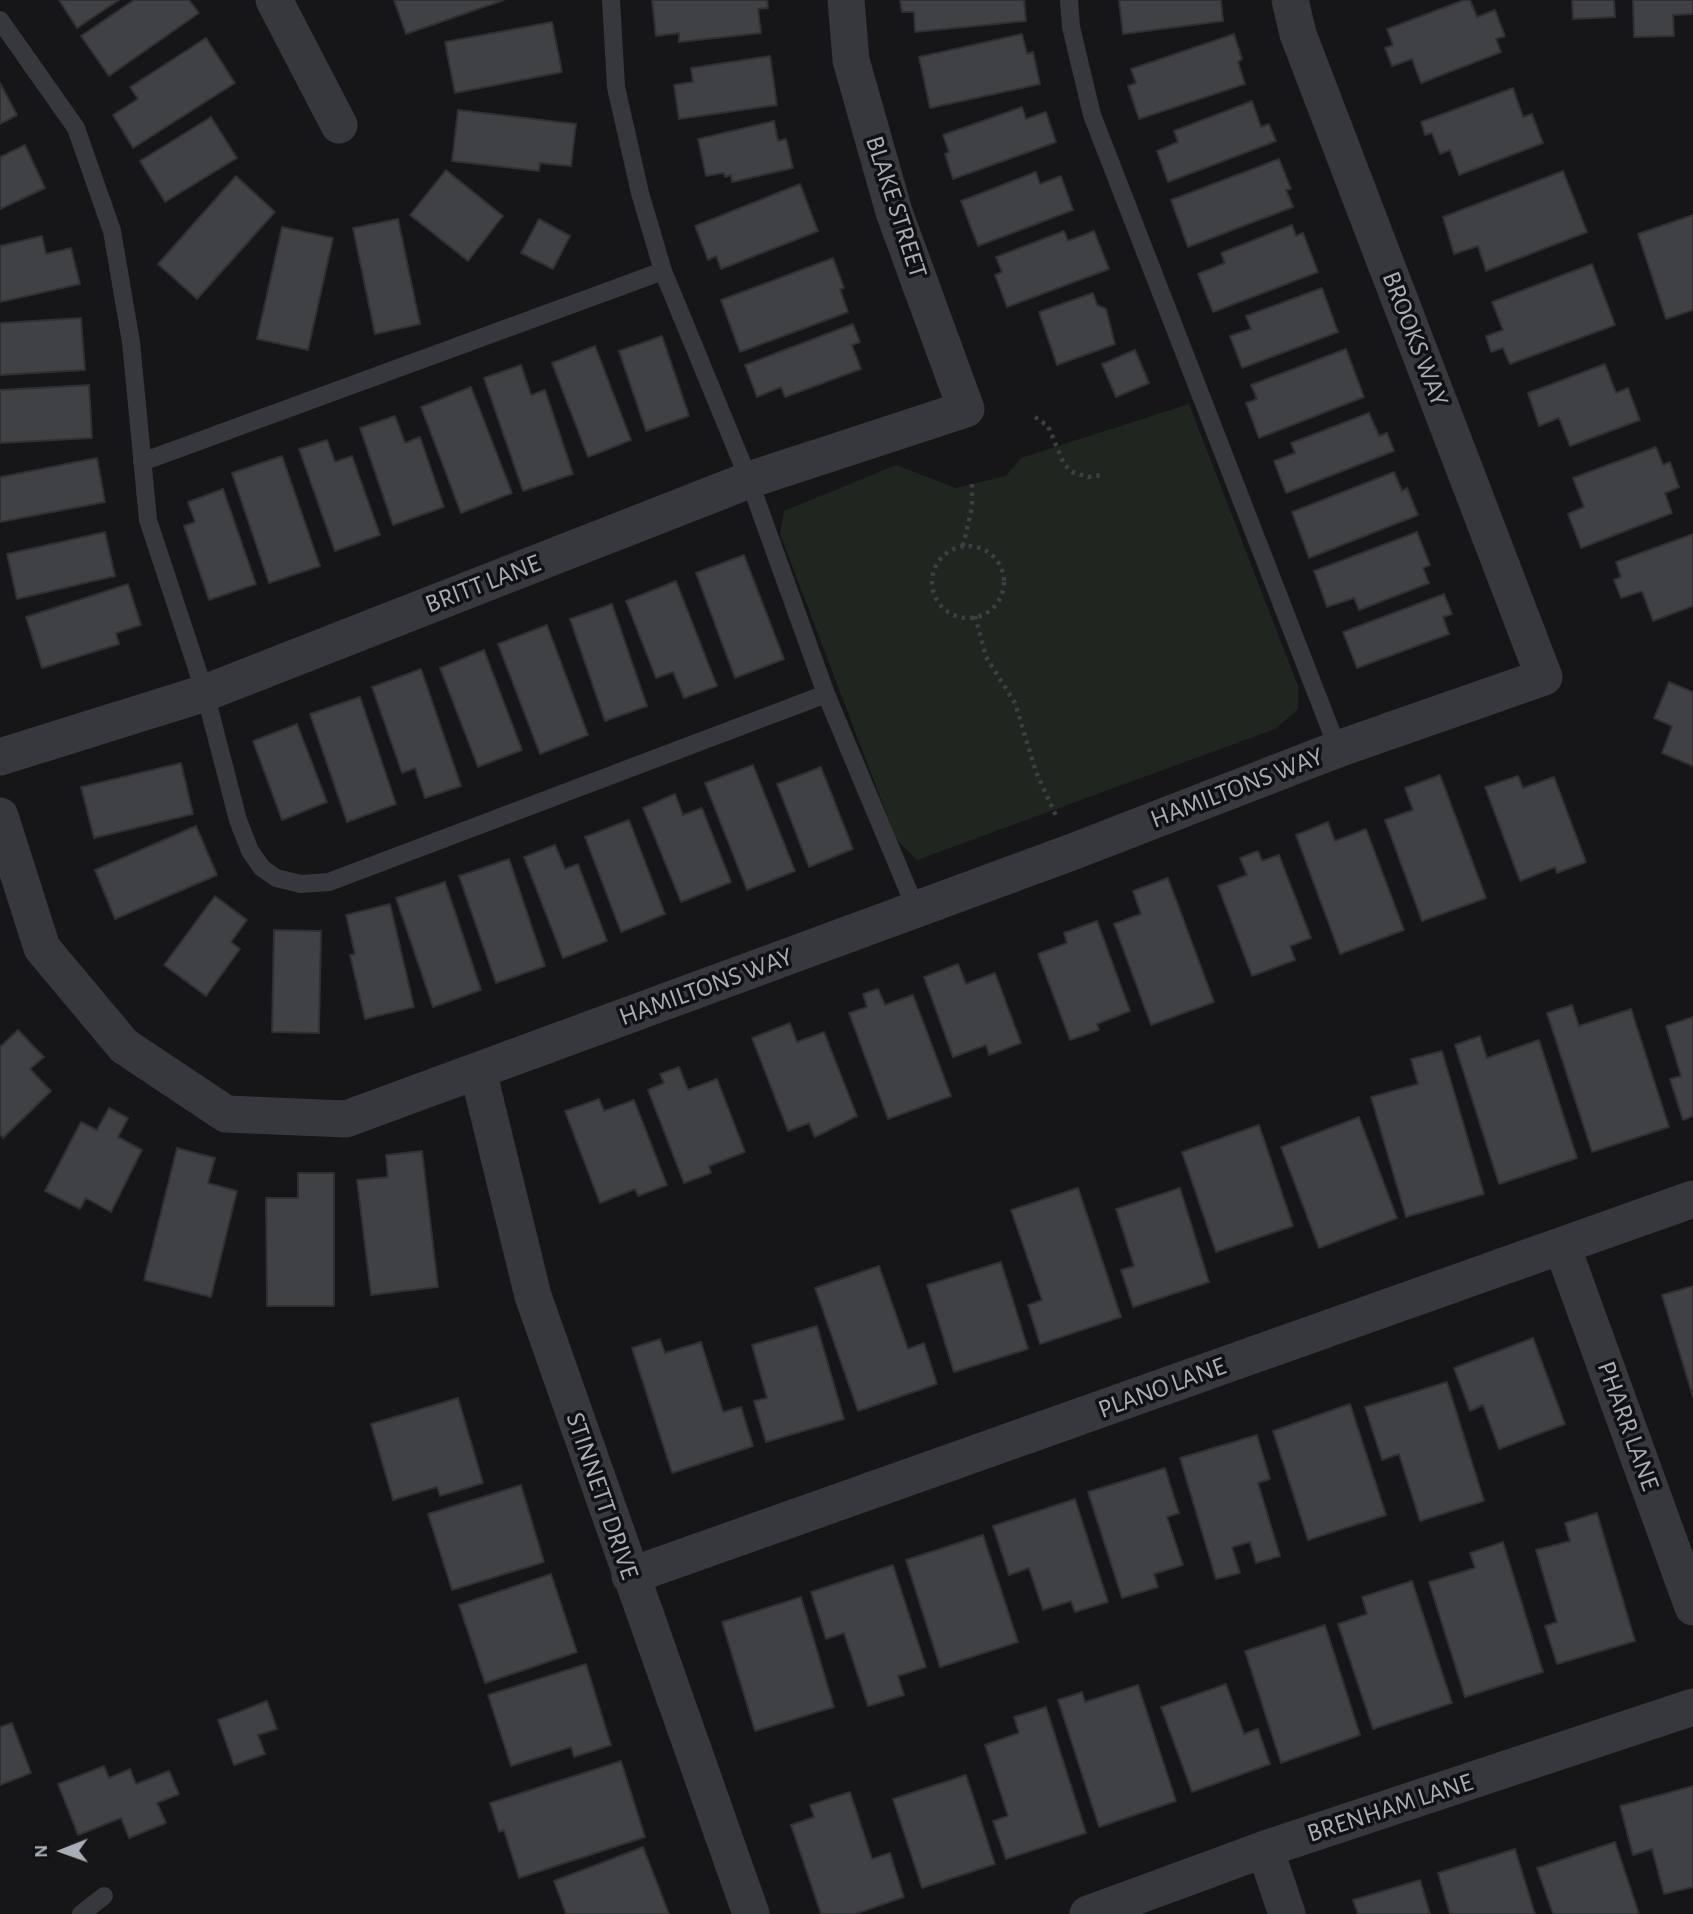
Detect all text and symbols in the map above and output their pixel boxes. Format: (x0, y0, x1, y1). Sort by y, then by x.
street label: BLAKE STREET (858, 132, 934, 282)
street label: BROOKS WAY (1375, 267, 1455, 411)
street label: BRITT LANE (421, 548, 545, 620)
street label: HAMILTONS WAY (1146, 741, 1328, 835)
street label: HAMILTONS WAY (615, 941, 797, 1033)
street label: PLANO LANE (1094, 1350, 1230, 1426)
street label: PHARR LANE (1590, 1357, 1666, 1495)
street label: STINNETT DRIVE (559, 1409, 645, 1583)
street label: BRENHAM LANE (1303, 1767, 1477, 1849)
north arrow (28, 1816, 98, 1886)
text: N (32, 1845, 51, 1858)

